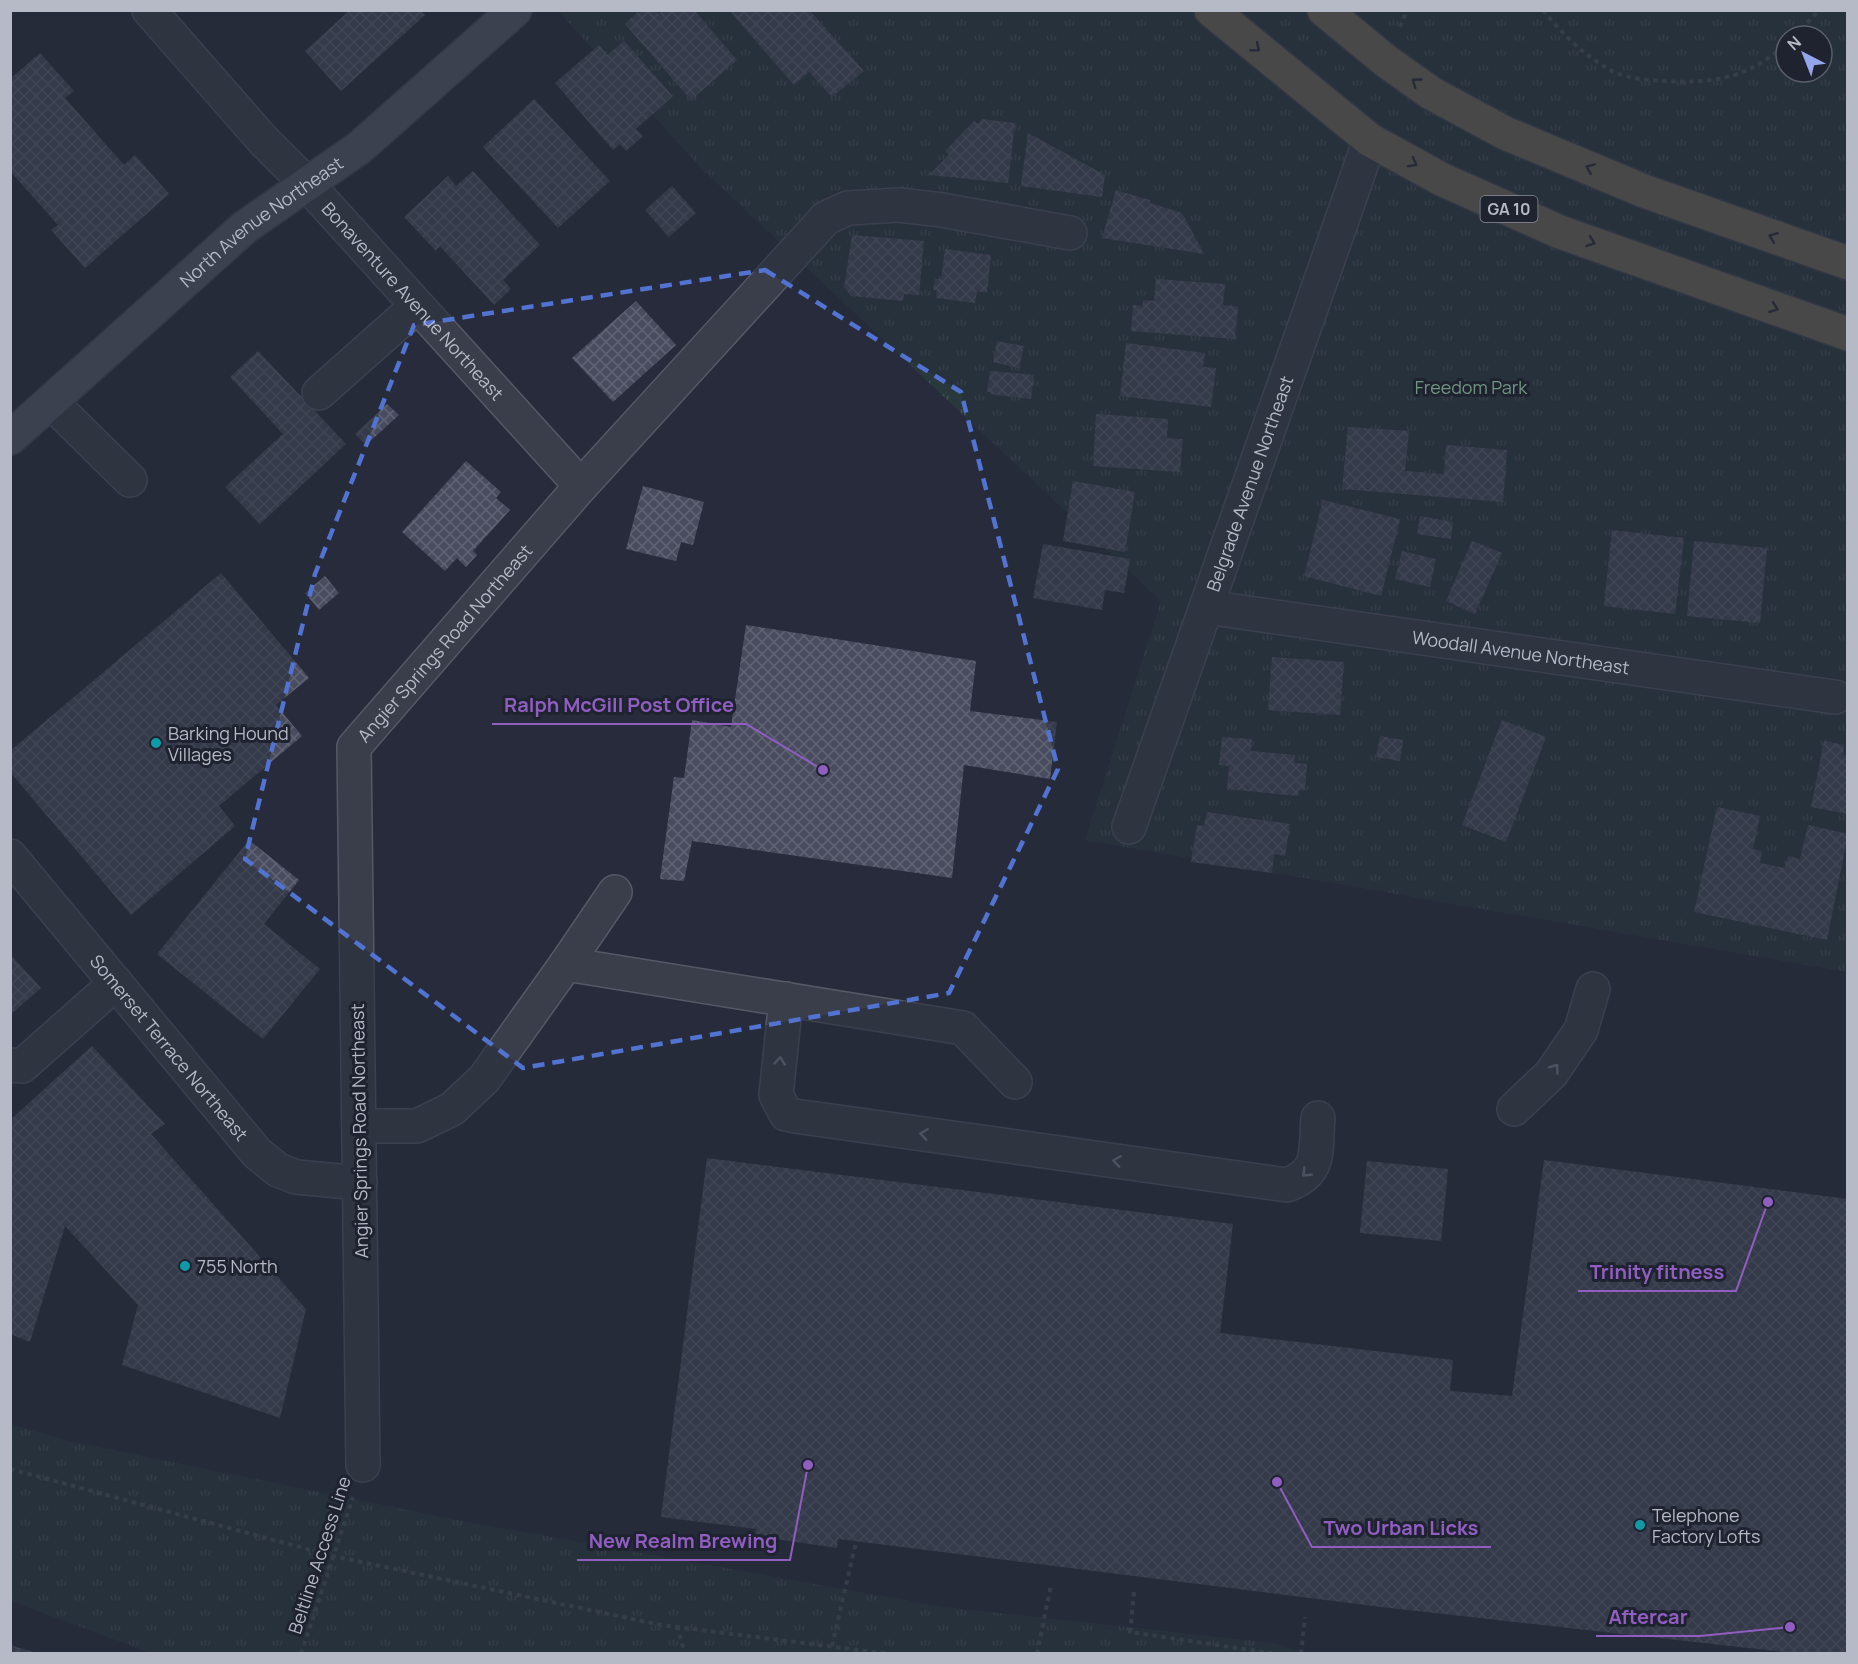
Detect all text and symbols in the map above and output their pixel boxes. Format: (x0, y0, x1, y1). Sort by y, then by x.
north arrow (1774, 24, 1834, 84)
text: N (1782, 31, 1806, 55)
one-way arrow (1249, 41, 1260, 52)
one-way arrow (1411, 78, 1422, 89)
street label: North Avenue Northeast (174, 151, 348, 292)
one-way arrow (1406, 156, 1417, 167)
one-way arrow (1585, 164, 1596, 176)
road number: GA 10 (1480, 196, 1538, 222)
street label: Bonaventure Avenue Northeast (317, 197, 509, 405)
one-way arrow (1768, 231, 1778, 244)
one-way arrow (1585, 235, 1595, 248)
one-way arrow (1768, 300, 1779, 313)
street label: Belgrade Avenue Northeast (1201, 372, 1298, 595)
park label: Freedom Park (1415, 375, 1528, 399)
street label: Angier Springs Road Northeast (352, 539, 537, 747)
street label: Woodall Avenue Northeast (1410, 625, 1631, 679)
callout: Ralph McGill Post Office (492, 686, 746, 724)
text: Ralph McGill Post Office (504, 691, 734, 718)
place label: Barking Hound Villages (168, 721, 289, 766)
marker: Barking Hound Villages (149, 736, 163, 750)
street label: Somerset Terrace Northeast (85, 949, 254, 1146)
street label: Angier Springs Road Northeast (345, 1003, 373, 1259)
one-way arrow (773, 1056, 786, 1065)
one-way arrow (1548, 1064, 1559, 1075)
one-way arrow (919, 1129, 928, 1141)
one-way arrow (1112, 1155, 1121, 1168)
one-way arrow (1302, 1166, 1313, 1177)
callout: Trinity fitness (1578, 1253, 1736, 1291)
place label: 755 North (197, 1254, 278, 1278)
text: Trinity fitness (1590, 1258, 1724, 1285)
marker: 755 North (178, 1259, 192, 1273)
street label: Beltline Access Line (282, 1473, 356, 1637)
place label: Telephone Factory Lofts (1652, 1503, 1761, 1548)
callout: Two Urban Licks (1312, 1509, 1491, 1547)
text: Two Urban Licks (1324, 1514, 1479, 1541)
marker: Telephone Factory Lofts (1633, 1518, 1647, 1532)
callout: New Realm Brewing (577, 1522, 790, 1560)
text: New Realm Brewing (589, 1527, 777, 1554)
callout: Aftercar (1596, 1598, 1700, 1636)
text: Aftercar (1608, 1603, 1688, 1630)

